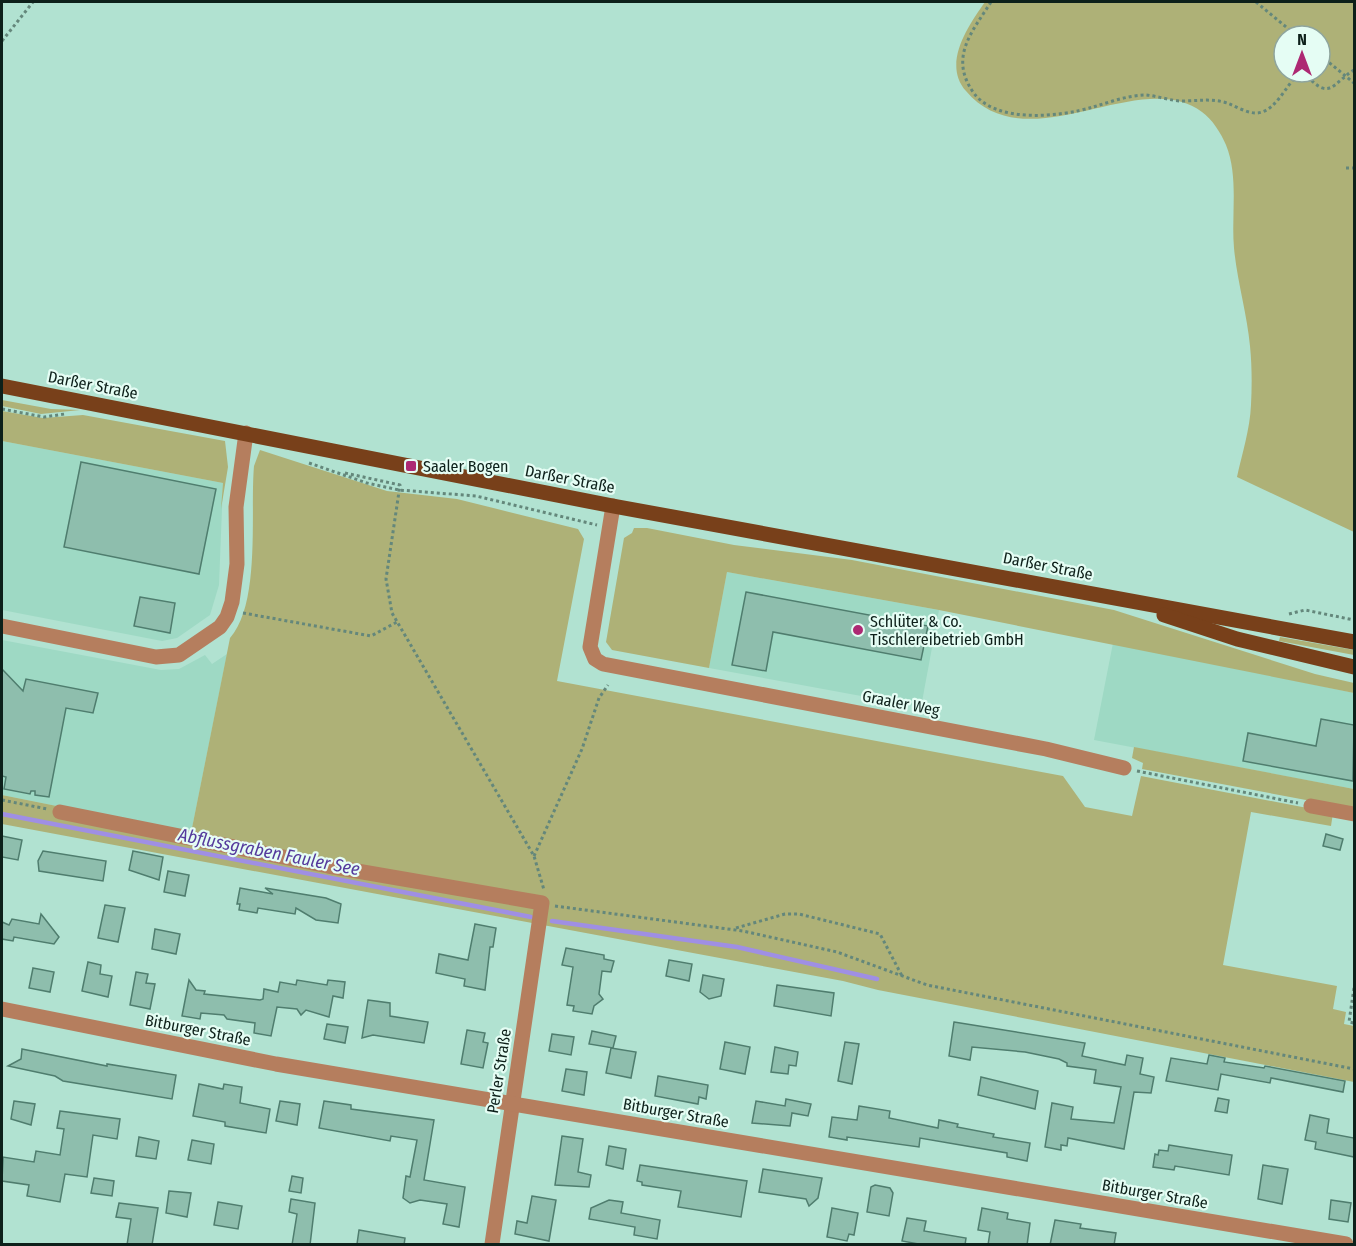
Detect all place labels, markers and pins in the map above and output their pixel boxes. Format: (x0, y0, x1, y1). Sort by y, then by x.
place label: Saaler Bogen (423, 457, 509, 476)
marker: Saaler Bogen (404, 459, 418, 473)
place label: Schlüter & Co. Tischlereibetrieb GmbH (870, 612, 1024, 649)
marker: Schlüter & Co. Tischlereibetrieb GmbH (851, 623, 865, 637)

